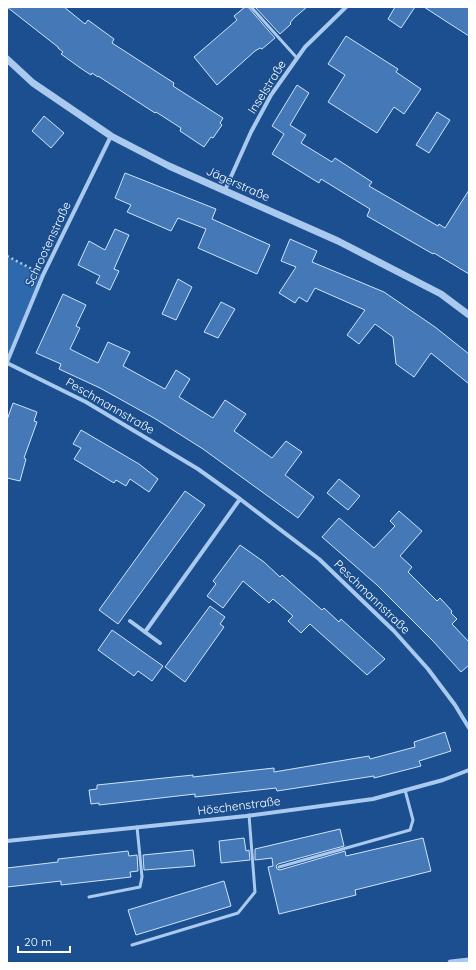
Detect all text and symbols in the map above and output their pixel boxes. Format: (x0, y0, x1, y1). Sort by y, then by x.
street label: Inselstraße (244, 57, 289, 116)
street label: Jägerstraße (204, 163, 273, 204)
street label: Schrootenstraße (21, 199, 74, 289)
street label: Peschmannstraße (63, 374, 158, 437)
street label: Peschmannstraße (331, 556, 414, 637)
street label: Höschenstraße (196, 793, 282, 818)
scale bar (18, 928, 70, 954)
text: 20 m (24, 934, 52, 949)

